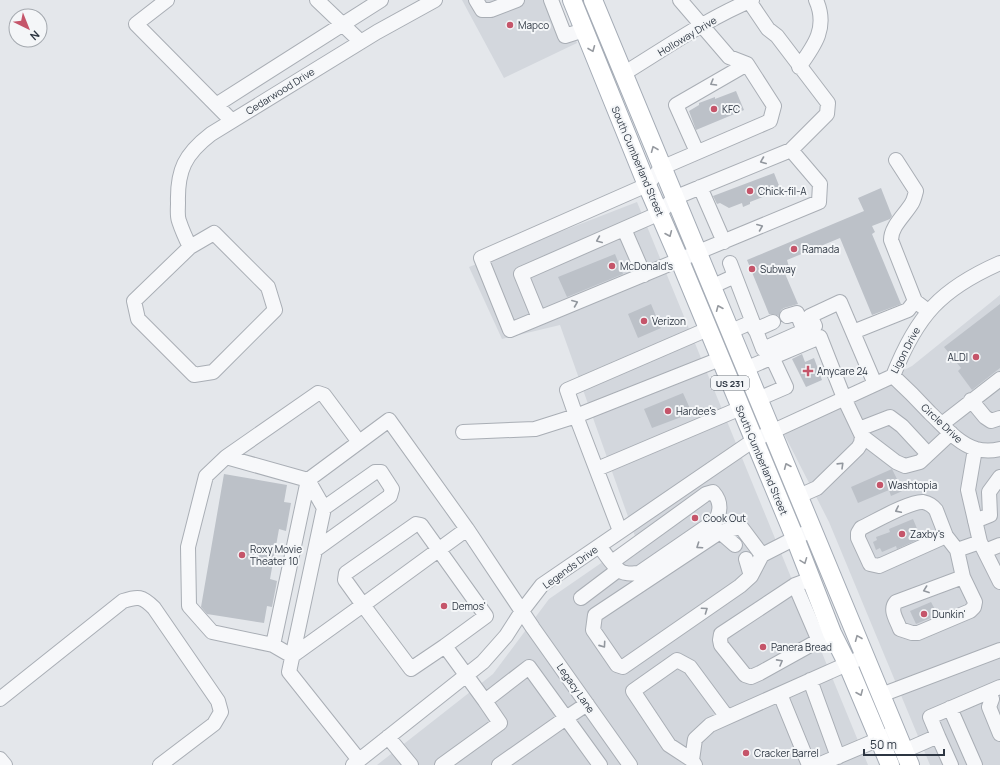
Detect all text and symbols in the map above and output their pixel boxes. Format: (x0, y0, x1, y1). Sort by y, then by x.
north arrow (8, 8, 48, 48)
street label: Holloway Drive (655, 13, 719, 59)
place label: Mapco (518, 18, 549, 32)
marker: Mapco (505, 20, 515, 30)
text: N (27, 27, 43, 44)
one-way arrow (587, 45, 595, 52)
street label: Cedarwood Drive (243, 64, 317, 118)
one-way arrow (710, 79, 717, 86)
place label: KFC (722, 102, 740, 116)
street label: South Cumberland Street (609, 104, 667, 218)
marker: KFC (709, 104, 719, 114)
one-way arrow (650, 146, 658, 153)
one-way arrow (759, 156, 767, 164)
place label: Chick-fil-A (758, 184, 807, 198)
marker: Chick-fil-A (745, 186, 755, 196)
one-way arrow (757, 223, 764, 231)
one-way arrow (664, 230, 672, 237)
one-way arrow (595, 235, 603, 243)
place label: Ramada (802, 242, 839, 256)
marker: Ramada (789, 244, 799, 254)
place label: McDonald's (620, 259, 673, 273)
marker: McDonald's (607, 261, 617, 271)
place label: Subway (760, 262, 796, 276)
marker: Subway (747, 264, 757, 274)
one-way arrow (572, 300, 579, 308)
one-way arrow (716, 305, 724, 312)
place label: Verizon (652, 314, 686, 328)
marker: Verizon (639, 316, 649, 326)
street label: Ligon Drive (887, 324, 923, 376)
place label: ALDI (948, 350, 968, 364)
marker: ALDI (971, 352, 981, 362)
place label: Anycare 24 (817, 364, 868, 378)
marker: Anycare 24 (802, 365, 814, 377)
road number: US 231 (711, 376, 749, 390)
street label: Circle Drive (918, 400, 966, 446)
street label: South Cumberland Street (733, 403, 791, 517)
place label: Hardee's (676, 404, 716, 418)
marker: Hardee's (663, 406, 673, 416)
one-way arrow (836, 462, 844, 469)
one-way arrow (784, 463, 792, 471)
place label: Washtopia (888, 478, 937, 492)
marker: Washtopia (875, 480, 885, 490)
one-way arrow (894, 505, 902, 513)
place label: Cook Out (703, 511, 746, 525)
marker: Cook Out (690, 513, 700, 523)
place label: Zaxby's (910, 527, 944, 541)
marker: Zaxby's (897, 529, 907, 539)
one-way arrow (697, 541, 704, 548)
place label: Roxy Movie Theater 10 (250, 542, 302, 568)
street label: Legends Drive (540, 542, 601, 592)
marker: Roxy Movie Theater 10 (237, 550, 247, 560)
one-way arrow (799, 557, 807, 564)
one-way arrow (923, 586, 930, 594)
place label: Demos' (452, 599, 486, 613)
marker: Demos' (439, 601, 449, 611)
place label: Dunkin' (932, 607, 966, 621)
one-way arrow (700, 608, 707, 615)
marker: Dunkin' (919, 609, 929, 619)
one-way arrow (855, 635, 863, 642)
one-way arrow (598, 640, 605, 647)
place label: Panera Bread (771, 640, 832, 654)
marker: Panera Bread (758, 642, 768, 652)
street label: Legacy Lane (554, 660, 598, 716)
one-way arrow (776, 660, 783, 667)
one-way arrow (855, 689, 863, 697)
scale bar (864, 731, 944, 757)
text: 50 m (870, 736, 897, 753)
place label: Cracker Barrel (754, 746, 819, 760)
marker: Cracker Barrel (741, 748, 751, 758)

